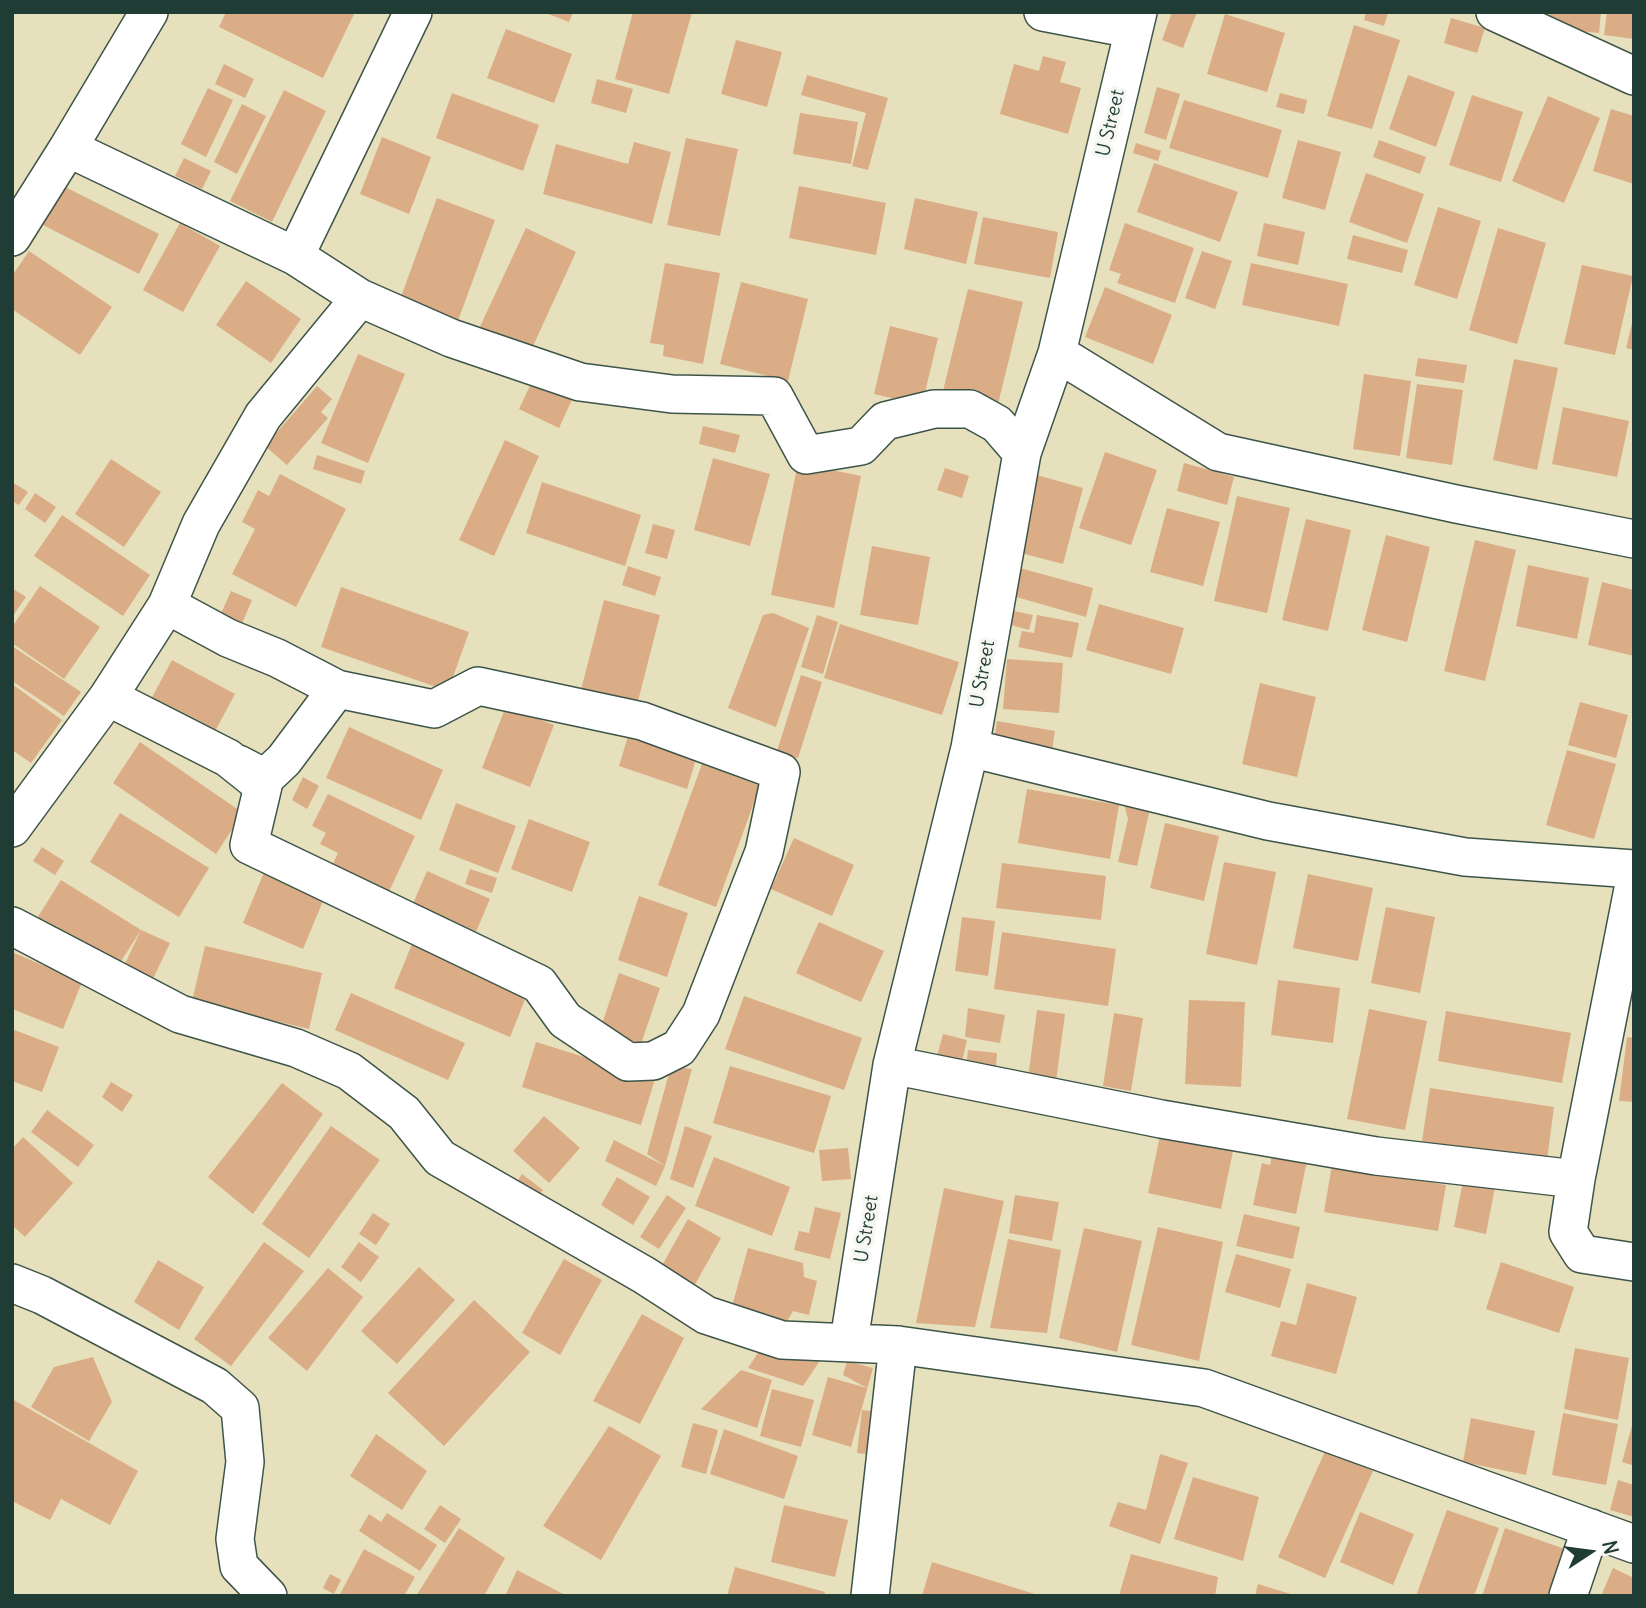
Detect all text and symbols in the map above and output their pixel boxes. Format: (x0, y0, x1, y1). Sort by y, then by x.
street label: U Street (1092, 87, 1130, 159)
street label: U Street (966, 638, 1000, 710)
street label: U Street (850, 1194, 884, 1264)
north arrow (1555, 1517, 1625, 1587)
text: N (1597, 1538, 1624, 1556)

